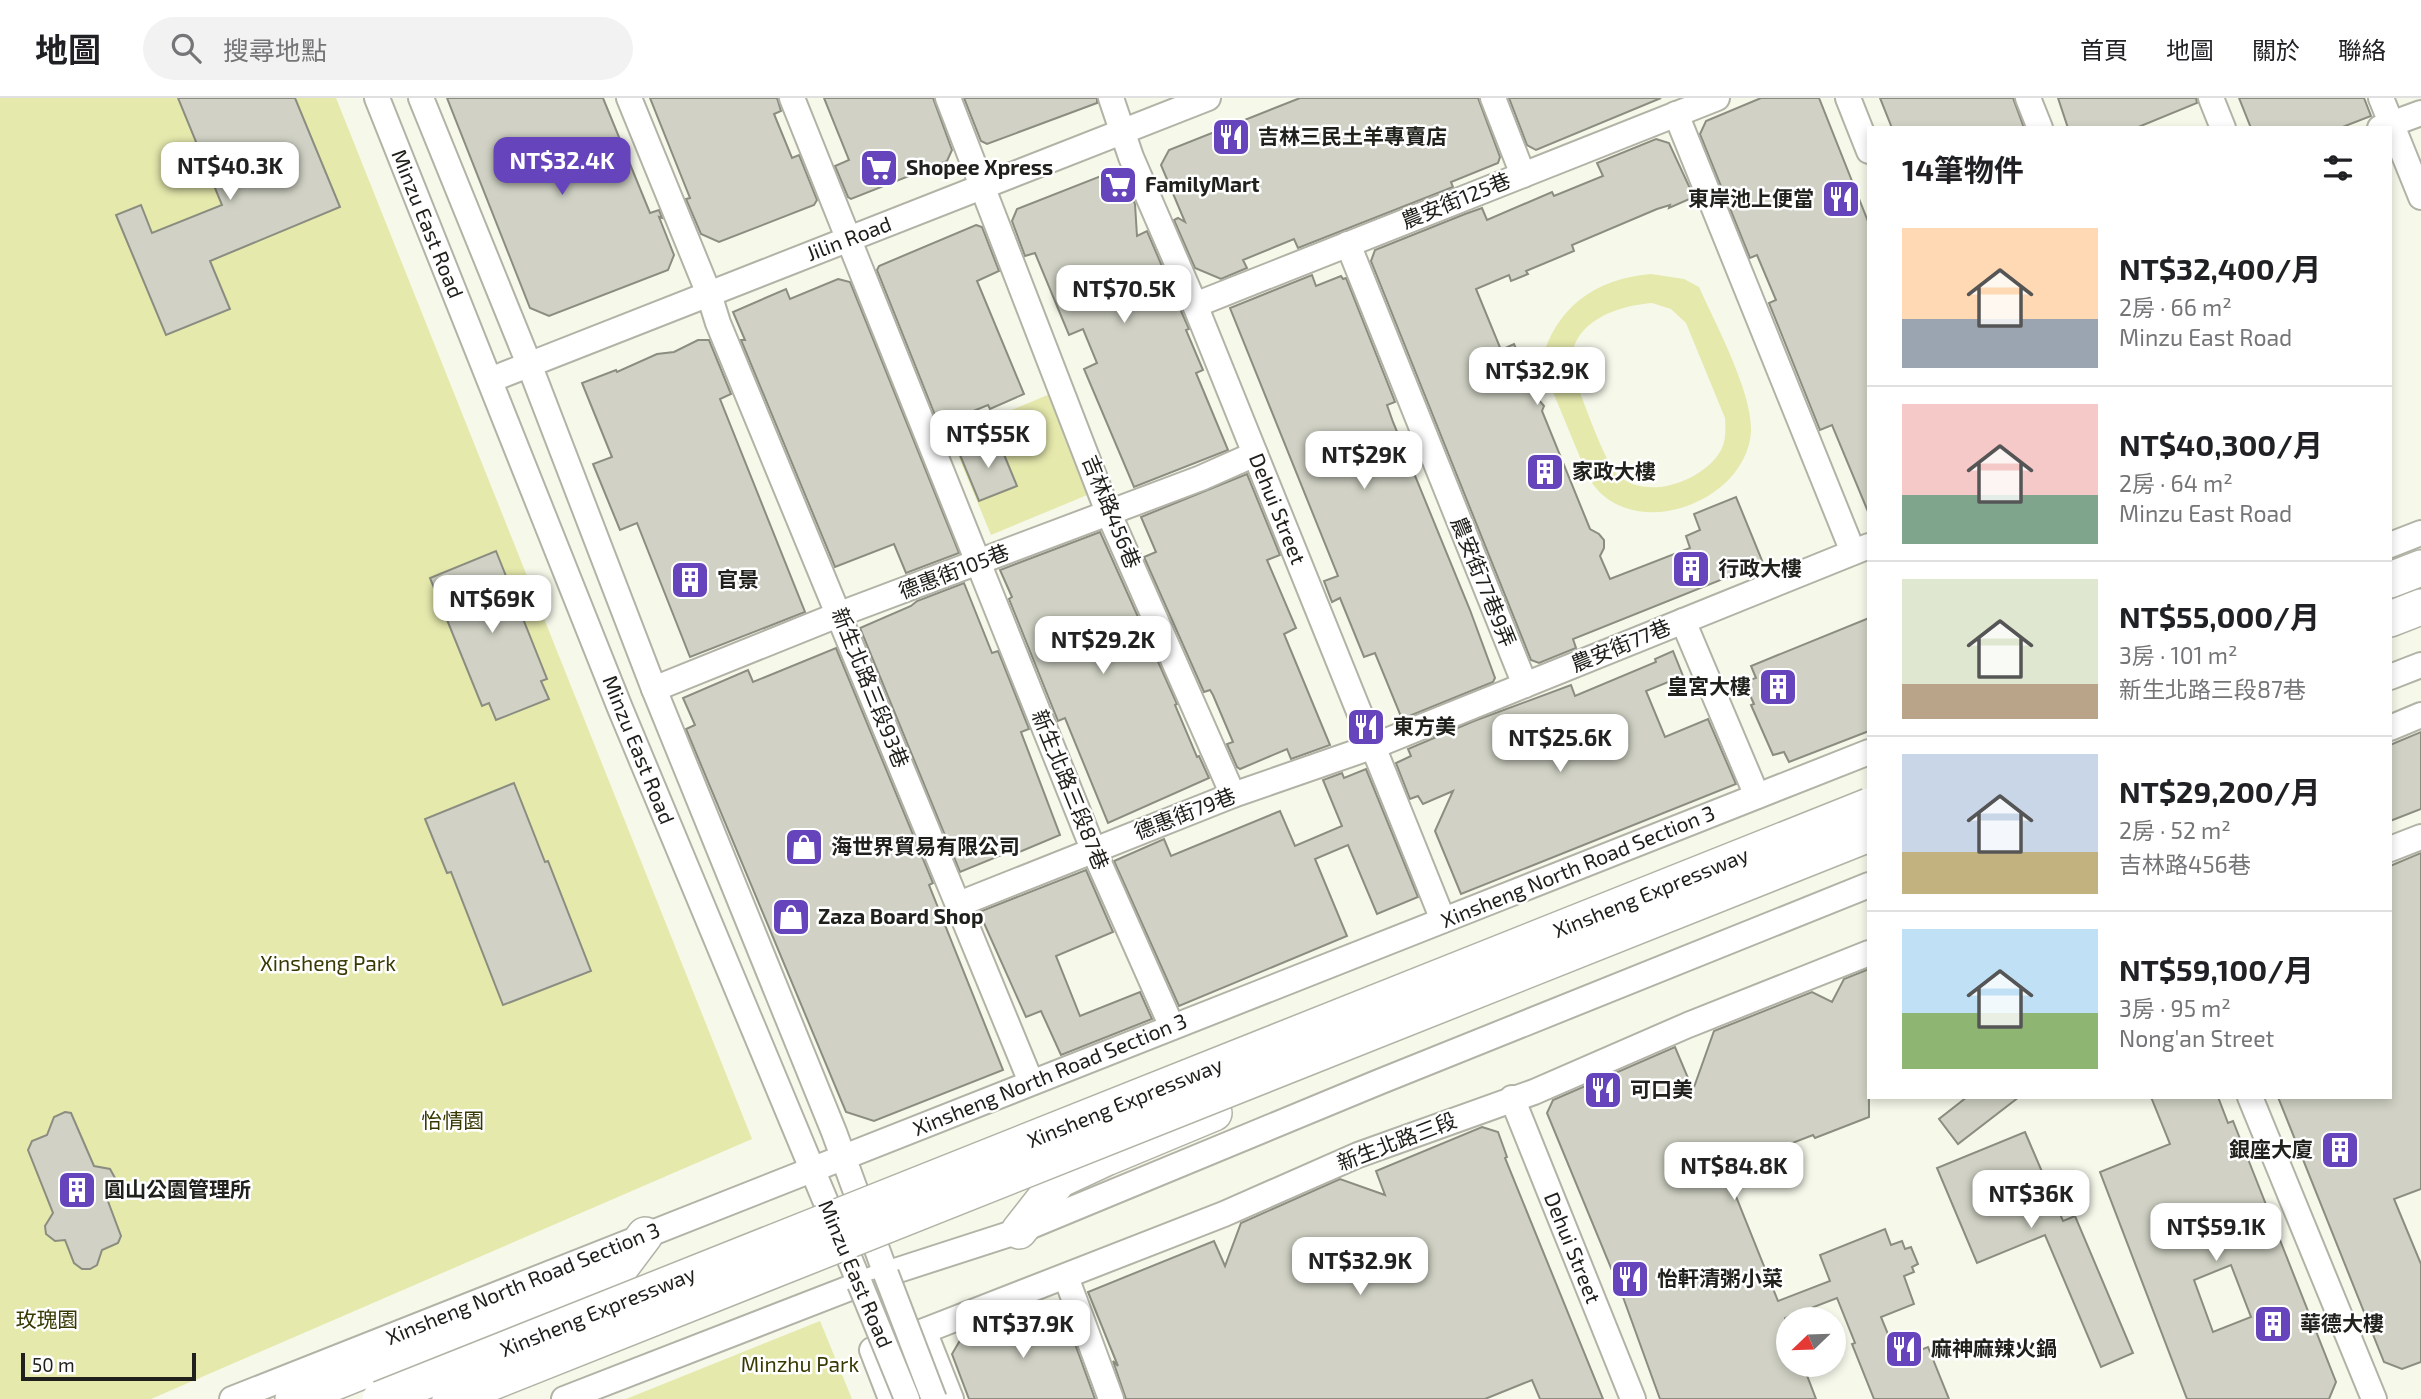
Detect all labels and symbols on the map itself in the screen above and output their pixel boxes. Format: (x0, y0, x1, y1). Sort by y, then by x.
restaurant icon: 吉林三民土羊專賣店 (1210, 116, 1252, 158)
place label: 吉林三民土羊專賣店 (1258, 123, 1447, 148)
pin: NT$32.4K (490, 138, 634, 197)
pin: NT$40.3K (158, 142, 302, 202)
street label: Minzu East Road (387, 145, 470, 301)
supermarket icon: Shopee Xpress (858, 147, 900, 189)
place label: Shopee Xpress (906, 154, 1053, 179)
supermarket icon: FamilyMart (1097, 164, 1139, 206)
street label: 農安街125巷 (1397, 166, 1514, 233)
place label: FamilyMart (1145, 171, 1260, 197)
restaurant icon: 東岸池上便當 (1820, 178, 1862, 220)
place label: 東岸池上便當 (1688, 185, 1814, 210)
street label: Jilin Road (802, 210, 895, 265)
pin: NT$70.5K (1052, 266, 1196, 325)
pin: NT$32.9K (1465, 348, 1609, 407)
pin: NT$55K (931, 410, 1045, 470)
pin: NT$29K (1307, 432, 1421, 491)
street label: Dehui Street (1245, 449, 1312, 568)
street label: 吉林路456巷 (1078, 451, 1146, 572)
building icon: 家政大樓 (1524, 451, 1566, 493)
place label: 家政大樓 (1572, 458, 1656, 483)
street label: 農安街77巷9弄 (1447, 513, 1522, 650)
street label: 德惠街105巷 (895, 538, 1012, 603)
building icon: 行政大樓 (1670, 548, 1712, 590)
place label: 行政大樓 (1718, 555, 1802, 580)
building icon: 官景 (669, 559, 711, 601)
place label: 官景 (717, 566, 759, 591)
pin: NT$69K (435, 575, 549, 635)
street label: 新生北路三段93巷 (828, 604, 915, 771)
street label: 農安街77巷 (1567, 613, 1674, 676)
pin: NT$29.2K (1031, 616, 1175, 676)
building icon: 皇宮大樓 (1757, 666, 1799, 708)
street label: Minzu East Road (598, 671, 681, 827)
place label: 皇宮大樓 (1667, 673, 1751, 698)
street label: 新生北路三段87巷 (1028, 706, 1115, 873)
restaurant icon: 東方美 (1345, 706, 1387, 748)
place label: 東方美 (1393, 713, 1456, 738)
pin: NT$25.6K (1488, 714, 1632, 774)
street label: 德惠街79巷 (1130, 782, 1239, 843)
street label: Xinsheng North Road Section 3 (1437, 799, 1718, 932)
shop icon: 海世界貿易有限公司 (783, 826, 825, 868)
place label: 海世界貿易有限公司 (831, 833, 1020, 858)
street label: Xinsheng Expressway (1549, 841, 1752, 942)
shop icon: Zaza Board Shop (770, 896, 812, 938)
place label: Zaza Board Shop (818, 903, 983, 928)
park label: Xinsheng Park (260, 950, 396, 975)
street label: Xinsheng North Road Section 3 (909, 1007, 1190, 1140)
street label: Xinsheng Expressway (1023, 1051, 1226, 1152)
restaurant icon: 可口美 (1582, 1069, 1624, 1111)
place label: 可口美 (1630, 1076, 1693, 1101)
street label: 新生北路三段 (1333, 1106, 1460, 1175)
park label: 怡情園 (422, 1107, 485, 1132)
building icon: 銀座大廈 (2319, 1129, 2361, 1171)
place label: 銀座大廈 (2229, 1136, 2313, 1161)
pin: NT$84.8K (1662, 1142, 1806, 1202)
building icon: 圓山公園管理所 (56, 1169, 98, 1211)
pin: NT$36K (1974, 1170, 2088, 1230)
place label: 圓山公園管理所 (104, 1176, 251, 1201)
street label: Dehui Street (1540, 1188, 1607, 1307)
street label: Minzu East Road (814, 1196, 899, 1351)
pin: NT$59.1K (2144, 1204, 2288, 1263)
street label: Xinsheng North Road Section 3 (382, 1216, 663, 1349)
pin: NT$32.9K (1288, 1238, 1432, 1297)
restaurant icon: 怡軒清粥小菜 (1609, 1258, 1651, 1300)
street label: Xinsheng Expressway (496, 1260, 699, 1361)
place label: 怡軒清粥小菜 (1657, 1265, 1783, 1290)
pin: NT$37.9K (951, 1300, 1095, 1360)
building icon: 華德大樓 (2252, 1303, 2294, 1345)
park label: 玫瑰園 (16, 1306, 79, 1331)
north arrow (1776, 1307, 1846, 1377)
place label: 華德大樓 (2300, 1310, 2384, 1335)
restaurant icon: 麻神麻辣火鍋 (1883, 1328, 1925, 1370)
place label: 麻神麻辣火鍋 (1931, 1335, 2057, 1360)
scale bar (21, 1350, 196, 1382)
park label: Minzhu Park (741, 1351, 859, 1376)

